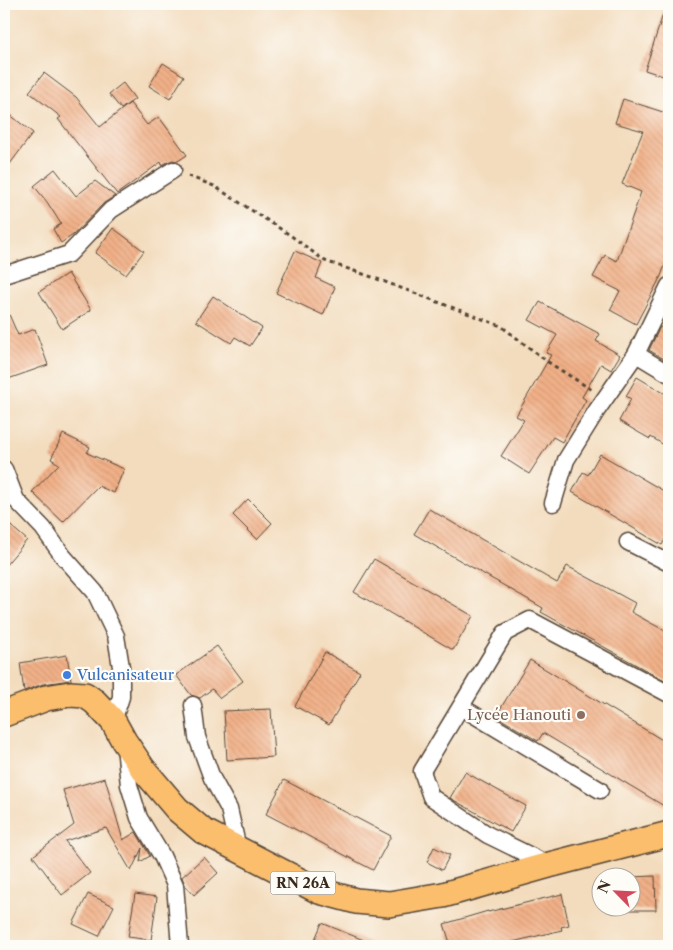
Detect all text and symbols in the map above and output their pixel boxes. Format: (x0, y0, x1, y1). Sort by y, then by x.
place label: Vulcanisateur (76, 665, 175, 684)
marker: Vulcanisateur (61, 669, 73, 681)
place label: Lycée Hanouti (467, 705, 571, 724)
marker: Lycée Hanouti (575, 709, 587, 721)
north arrow (590, 868, 640, 918)
road number: RN 26A (270, 871, 336, 894)
text: N (593, 877, 615, 896)

